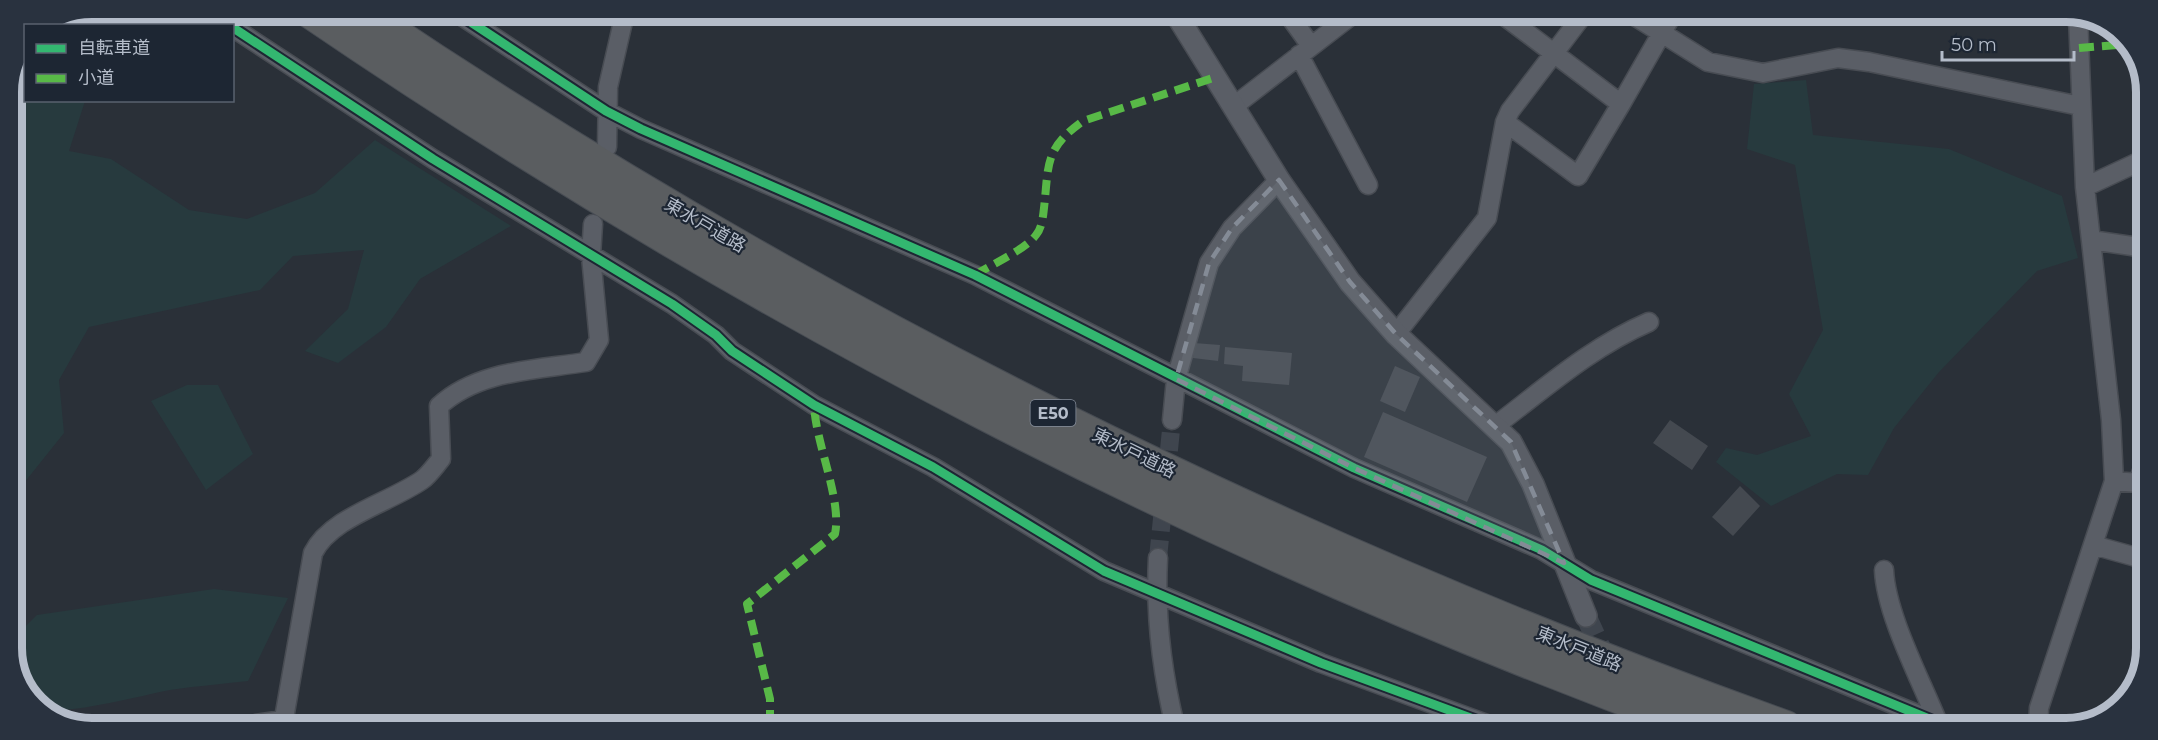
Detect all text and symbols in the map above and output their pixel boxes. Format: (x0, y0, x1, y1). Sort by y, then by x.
legend (24, 24, 234, 102)
scale bar (1942, 24, 2074, 62)
text: 50 m (1951, 34, 1997, 56)
text: 自転車道 (78, 37, 150, 59)
text: 小道 (78, 67, 114, 89)
street label: 東水戸道路 (661, 193, 749, 257)
road number: E50 (1030, 400, 1076, 426)
street label: 東水戸道路 (1089, 423, 1179, 483)
street label: 東水戸道路 (1533, 622, 1625, 676)

